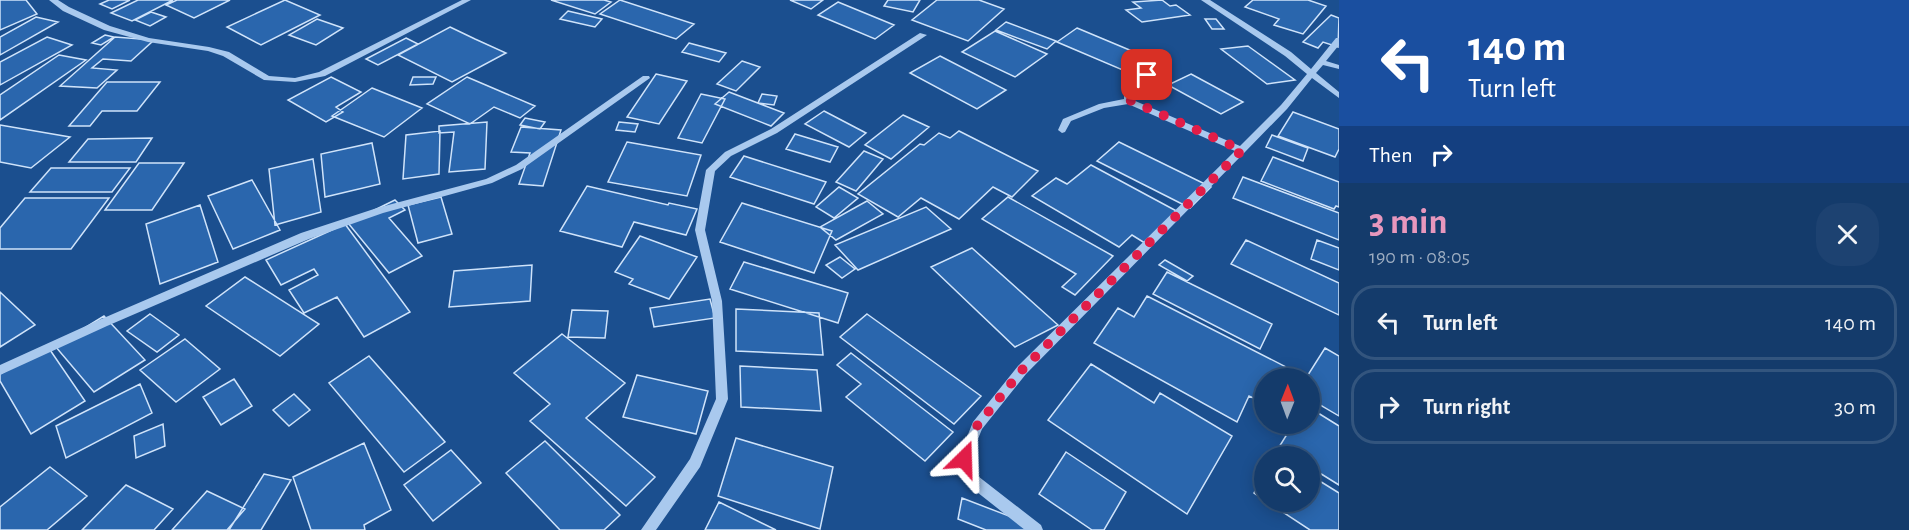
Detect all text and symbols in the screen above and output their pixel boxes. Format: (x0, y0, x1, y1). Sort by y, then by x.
icon: left (1369, 24, 1447, 102)
text: 140 m (1468, 26, 1566, 68)
pin (1121, 49, 1172, 100)
icon: arrive (1130, 58, 1163, 91)
text: Turn left (1468, 75, 1556, 102)
icon: right (1425, 138, 1458, 171)
text: Then (1369, 144, 1413, 166)
button: close (1816, 203, 1879, 266)
text: 3 min (1369, 204, 1447, 240)
text: 190 m · 08:05 (1369, 247, 1470, 267)
icon: left (1372, 306, 1405, 339)
text: Turn left (1423, 312, 1497, 334)
text: 140 m (1825, 312, 1876, 334)
north arrow (1254, 368, 1320, 434)
map controls (1254, 368, 1320, 512)
icon: right (1372, 390, 1405, 423)
text: Turn right (1423, 396, 1510, 418)
text: 30 m (1834, 396, 1876, 418)
position arrow (932, 427, 996, 491)
button: search (1254, 446, 1320, 512)

